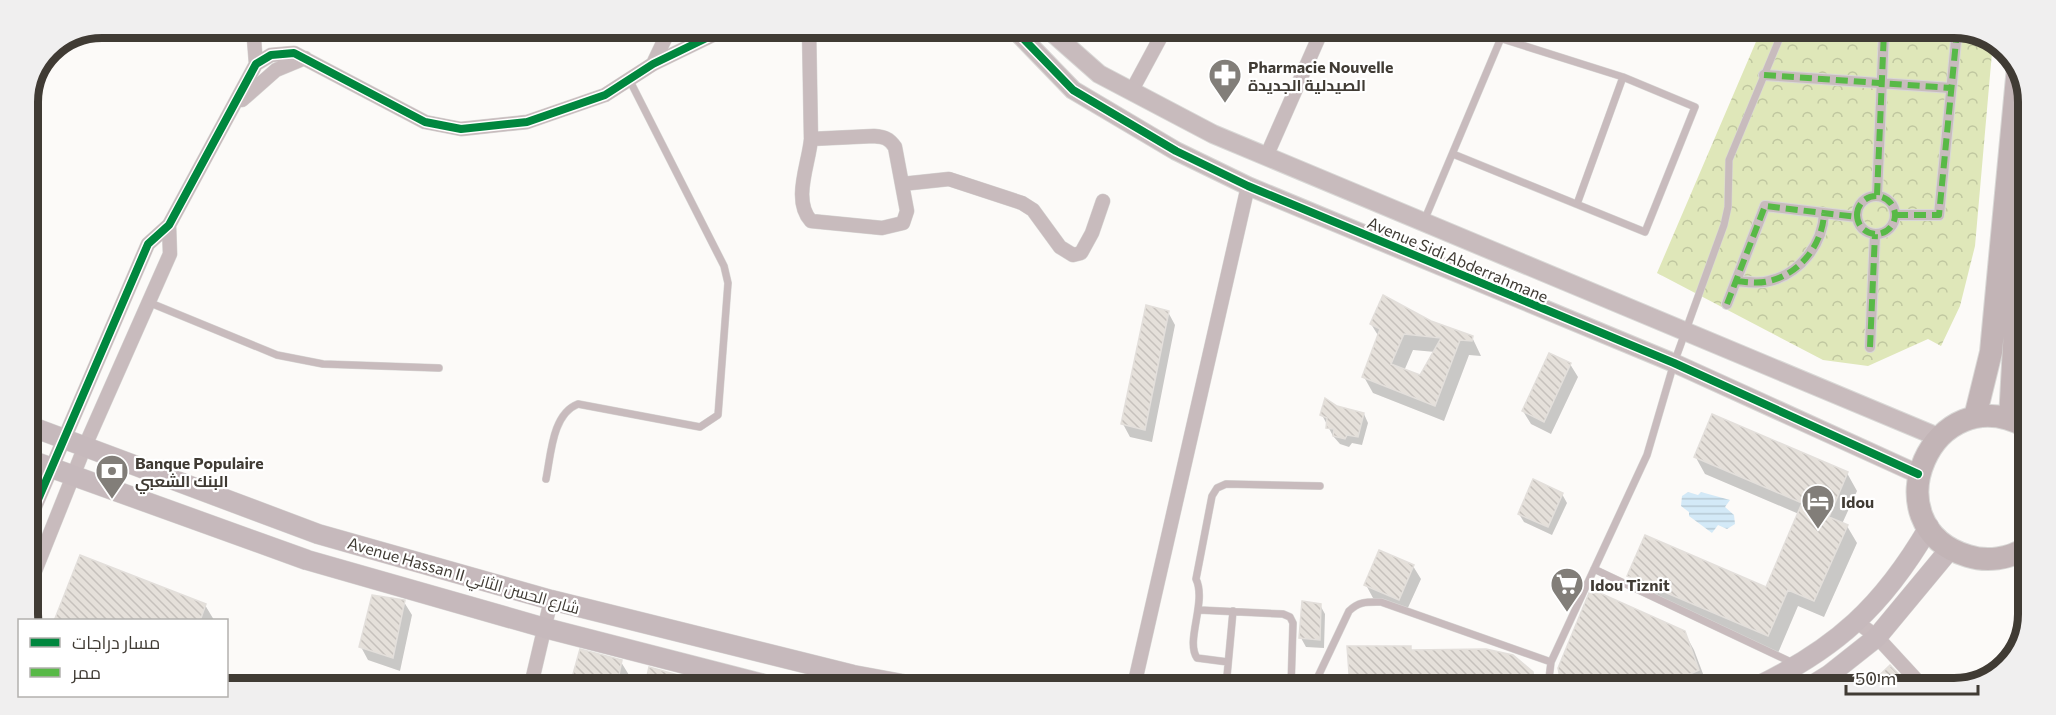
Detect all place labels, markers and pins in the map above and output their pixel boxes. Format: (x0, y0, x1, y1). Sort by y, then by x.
pharmacy icon: Pharmacie Nouvelle الصيدلية الجديدة (1207, 57, 1243, 104)
place label: Pharmacie Nouvelle الصيدلية الجديدة (1248, 57, 1393, 94)
bank icon: Banque Populaire البنك الشعبي (94, 453, 130, 500)
place label: Banque Populaire البنك الشعبي (135, 453, 264, 494)
hotel icon: Idou (1800, 483, 1836, 530)
place label: Idou (1841, 492, 1874, 511)
supermarket icon: Idou Tiznit (1549, 566, 1585, 613)
place label: Idou Tiznit (1590, 575, 1670, 594)

